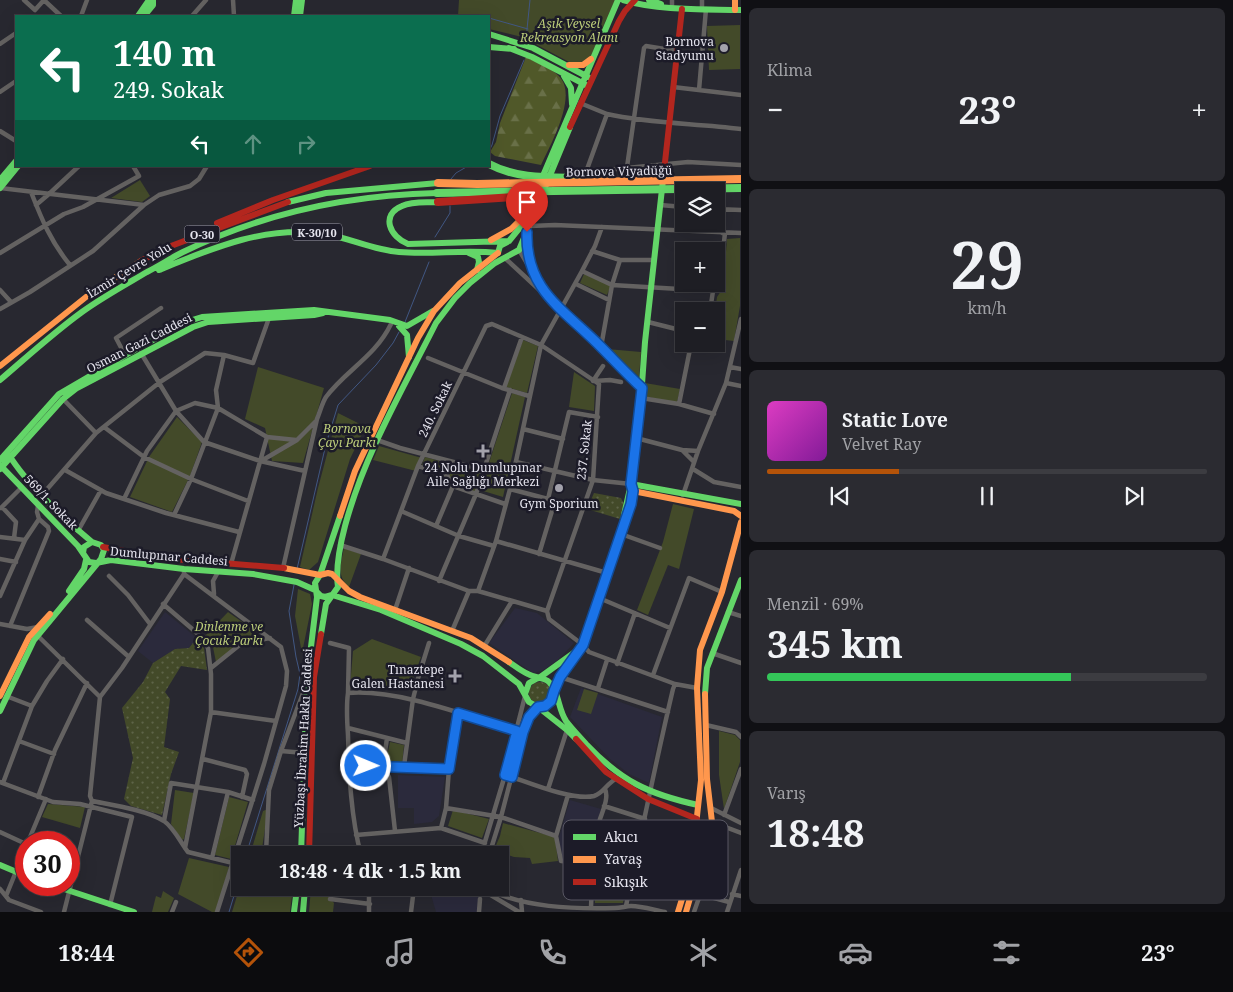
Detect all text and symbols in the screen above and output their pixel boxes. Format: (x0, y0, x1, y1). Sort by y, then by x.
park label: Aşık Veysel Rekreasyon Alanı (519, 15, 618, 46)
text: 140 m (113, 29, 216, 76)
place label: Bornova Stadyumu (656, 33, 714, 64)
icon: left (30, 35, 95, 100)
marker: Bornova Stadyumu (718, 42, 730, 54)
text: Klima (767, 59, 812, 81)
text: 249. Sokak (113, 74, 224, 104)
text: 23° (958, 83, 1016, 135)
text: − (767, 90, 783, 128)
text: + (1191, 90, 1207, 128)
icon: left (186, 130, 214, 158)
icon: ahead (239, 130, 267, 158)
icon: right (292, 130, 320, 158)
street label: Bornova Viyadüğü (566, 162, 673, 180)
pin (506, 181, 548, 232)
map controls (675, 182, 725, 352)
button: layers (675, 182, 725, 232)
icon: arrive (513, 188, 541, 216)
text: 29 (950, 220, 1024, 308)
road number: K-30/10 (292, 223, 342, 240)
road number: O-30 (184, 225, 220, 242)
street label: İzmir Çevre Yolu (84, 238, 175, 302)
button: + (675, 242, 725, 292)
text: km/h (967, 297, 1007, 319)
button: − (675, 302, 725, 352)
street label: Osman Gazi Caddesi (83, 309, 195, 377)
street label: 240. Sokak (414, 377, 456, 440)
text: Static Love (842, 407, 948, 433)
street label: 237. Sokak (572, 418, 596, 481)
park label: Bornova Çayı Parkı (318, 420, 376, 451)
text: Velvet Ray (842, 433, 921, 455)
marker: 24 Nolu Dumlupınar Aile Sağlığı Merkezi (476, 444, 490, 458)
place label: 24 Nolu Dumlupınar Aile Sağlığı Merkezi (424, 459, 542, 490)
street label: 569/1. Sokak (20, 471, 82, 534)
marker: Gym Sporium (553, 482, 565, 494)
icon: previous (826, 482, 854, 510)
icon: pause (973, 482, 1001, 510)
icon: next (1120, 482, 1148, 510)
place label: Gym Sporium (519, 495, 599, 512)
street label: Dumlupınar Caddesi (109, 542, 229, 570)
text: Menzil · 69% (767, 593, 864, 615)
text: 345 km (767, 617, 903, 669)
park label: Dinlenme ve Çocuk Parkı (194, 618, 263, 649)
street label: Yüzbaşı İbrahim Hakkı Caddesi (290, 648, 316, 829)
place label: Tınaztepe Galen Hastanesi (352, 661, 444, 692)
marker: Tınaztepe Galen Hastanesi (448, 669, 462, 683)
position arrow (339, 739, 391, 791)
text: Varış (767, 782, 806, 804)
text: 18:48 (767, 806, 864, 858)
legend (563, 820, 728, 900)
text: Akıcı (604, 827, 638, 846)
speed limit sign: 30 (15, 831, 80, 896)
text: Yavaş (603, 849, 642, 868)
text: 18:48 · 4 dk · 1.5 km (279, 858, 461, 884)
text: Sıkışık (604, 872, 649, 891)
icon: directions (231, 935, 266, 970)
icon: music (383, 935, 418, 970)
icon: phone (535, 935, 570, 970)
icon: climate (686, 935, 721, 970)
icon: car (838, 935, 873, 970)
icon: filters (989, 935, 1024, 970)
text: 18:44 (58, 937, 115, 967)
text: 23° (1141, 937, 1175, 967)

